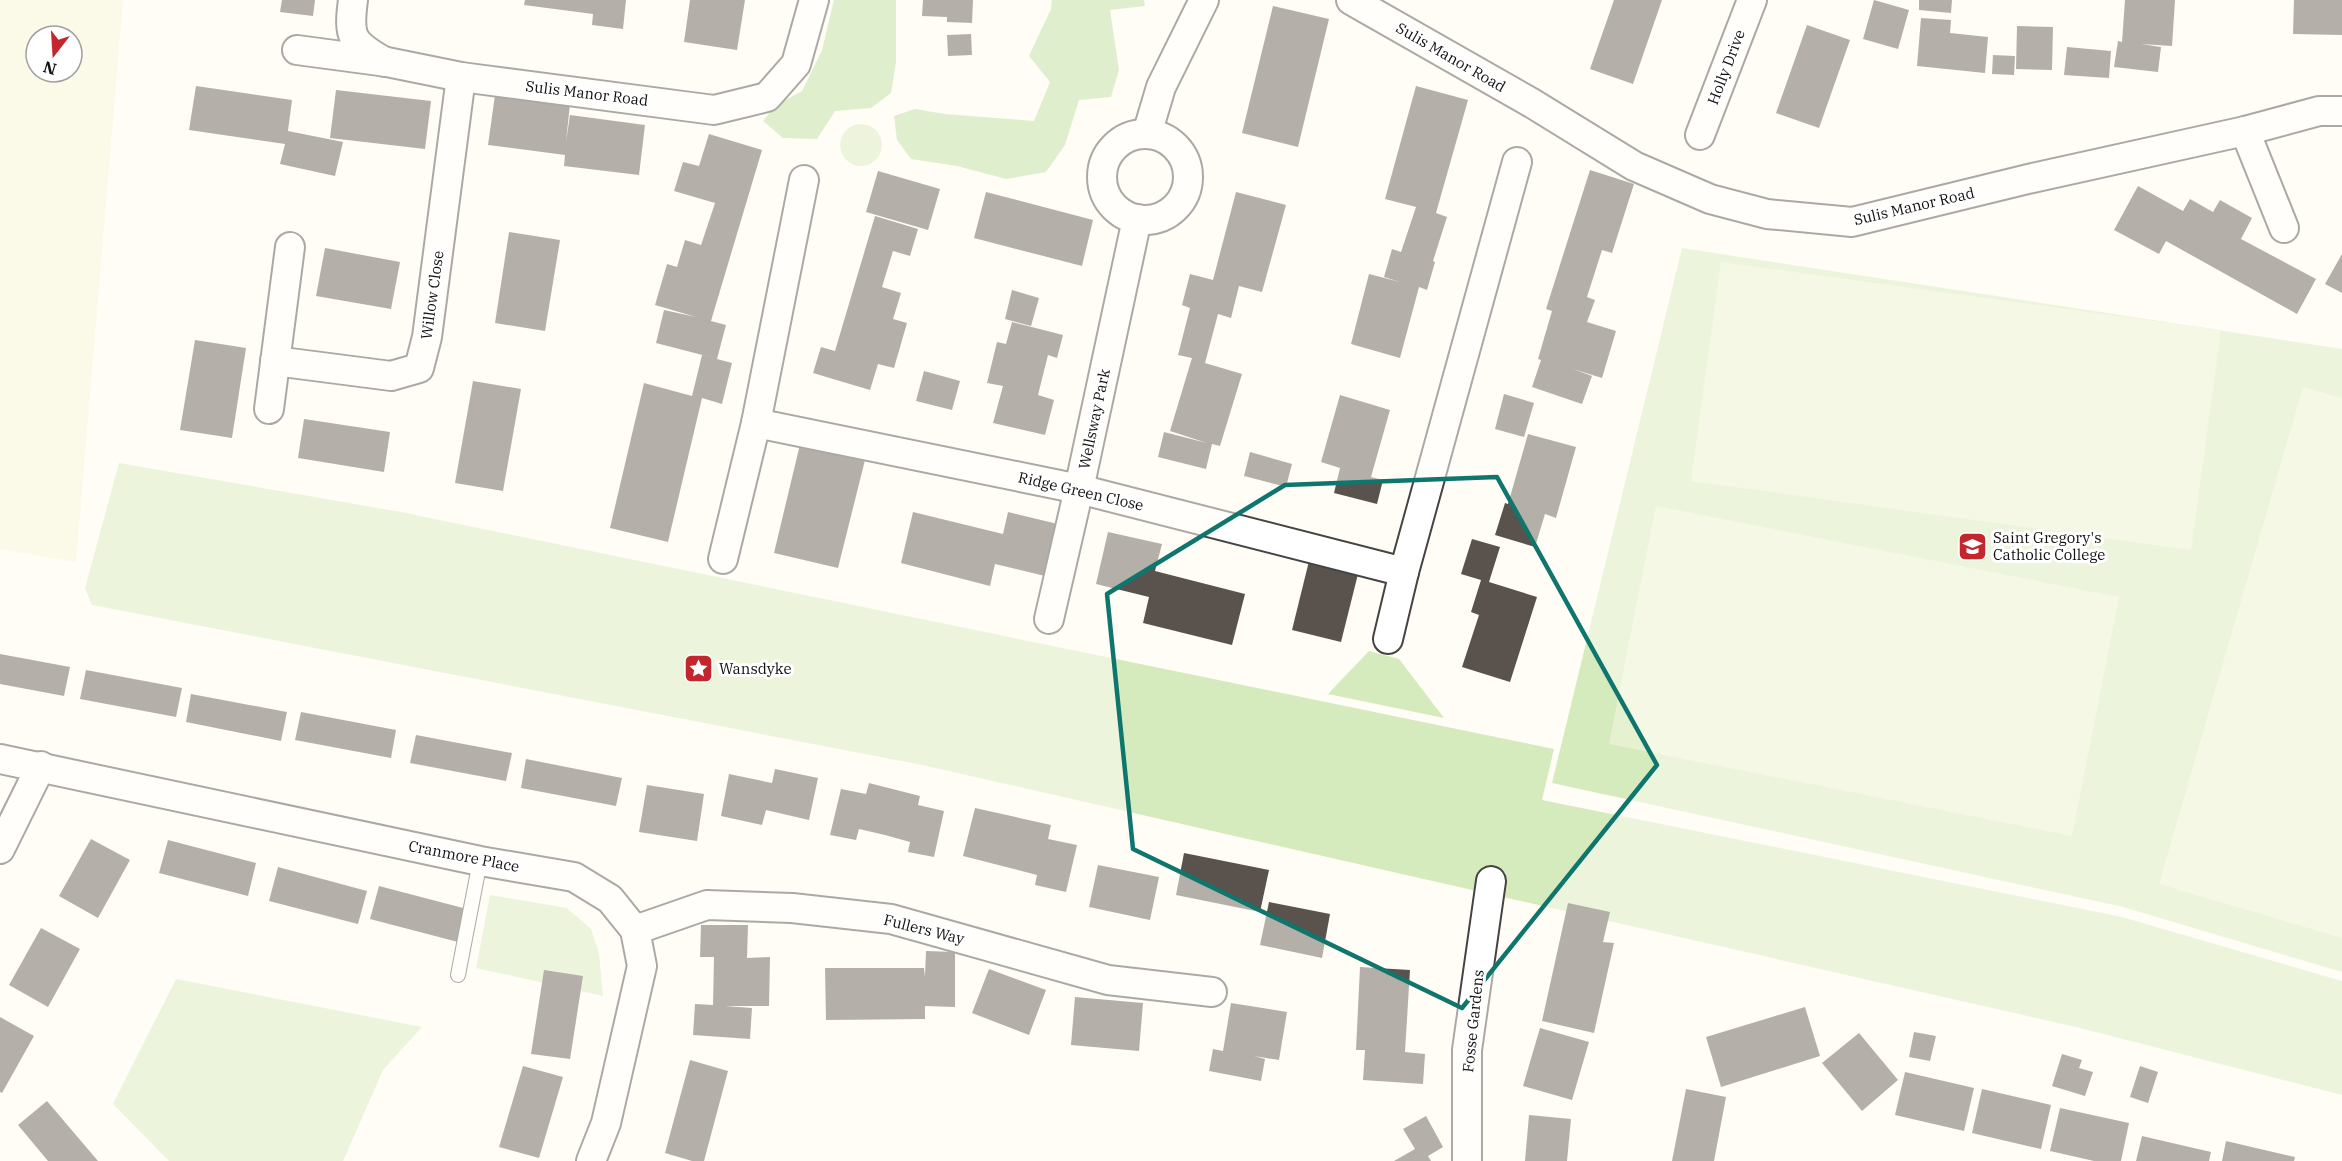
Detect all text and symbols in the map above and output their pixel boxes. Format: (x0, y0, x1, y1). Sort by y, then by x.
street label: Sulis Manor Road (1393, 18, 1509, 96)
north arrow (24, 24, 84, 84)
street label: Holly Drive (1703, 27, 1749, 107)
text: N (41, 57, 59, 80)
street label: Sulis Manor Road (525, 76, 649, 110)
street label: Sulis Manor Road (1852, 183, 1976, 229)
street label: Willow Close (416, 249, 448, 341)
street label: Wellsway Park (1074, 367, 1114, 471)
street label: Ridge Green Close (1016, 467, 1146, 515)
place label: Saint Gregory's Catholic College (1993, 528, 2105, 564)
school or university icon: Saint Gregory's Catholic College (1956, 530, 1988, 562)
place icon: Wansdyke (682, 652, 714, 684)
place label: Wansdyke (719, 659, 791, 678)
street label: Cranmore Place (407, 836, 521, 876)
street label: Fullers Way (882, 910, 966, 948)
street label: Fosse Gardens (1458, 969, 1488, 1073)

